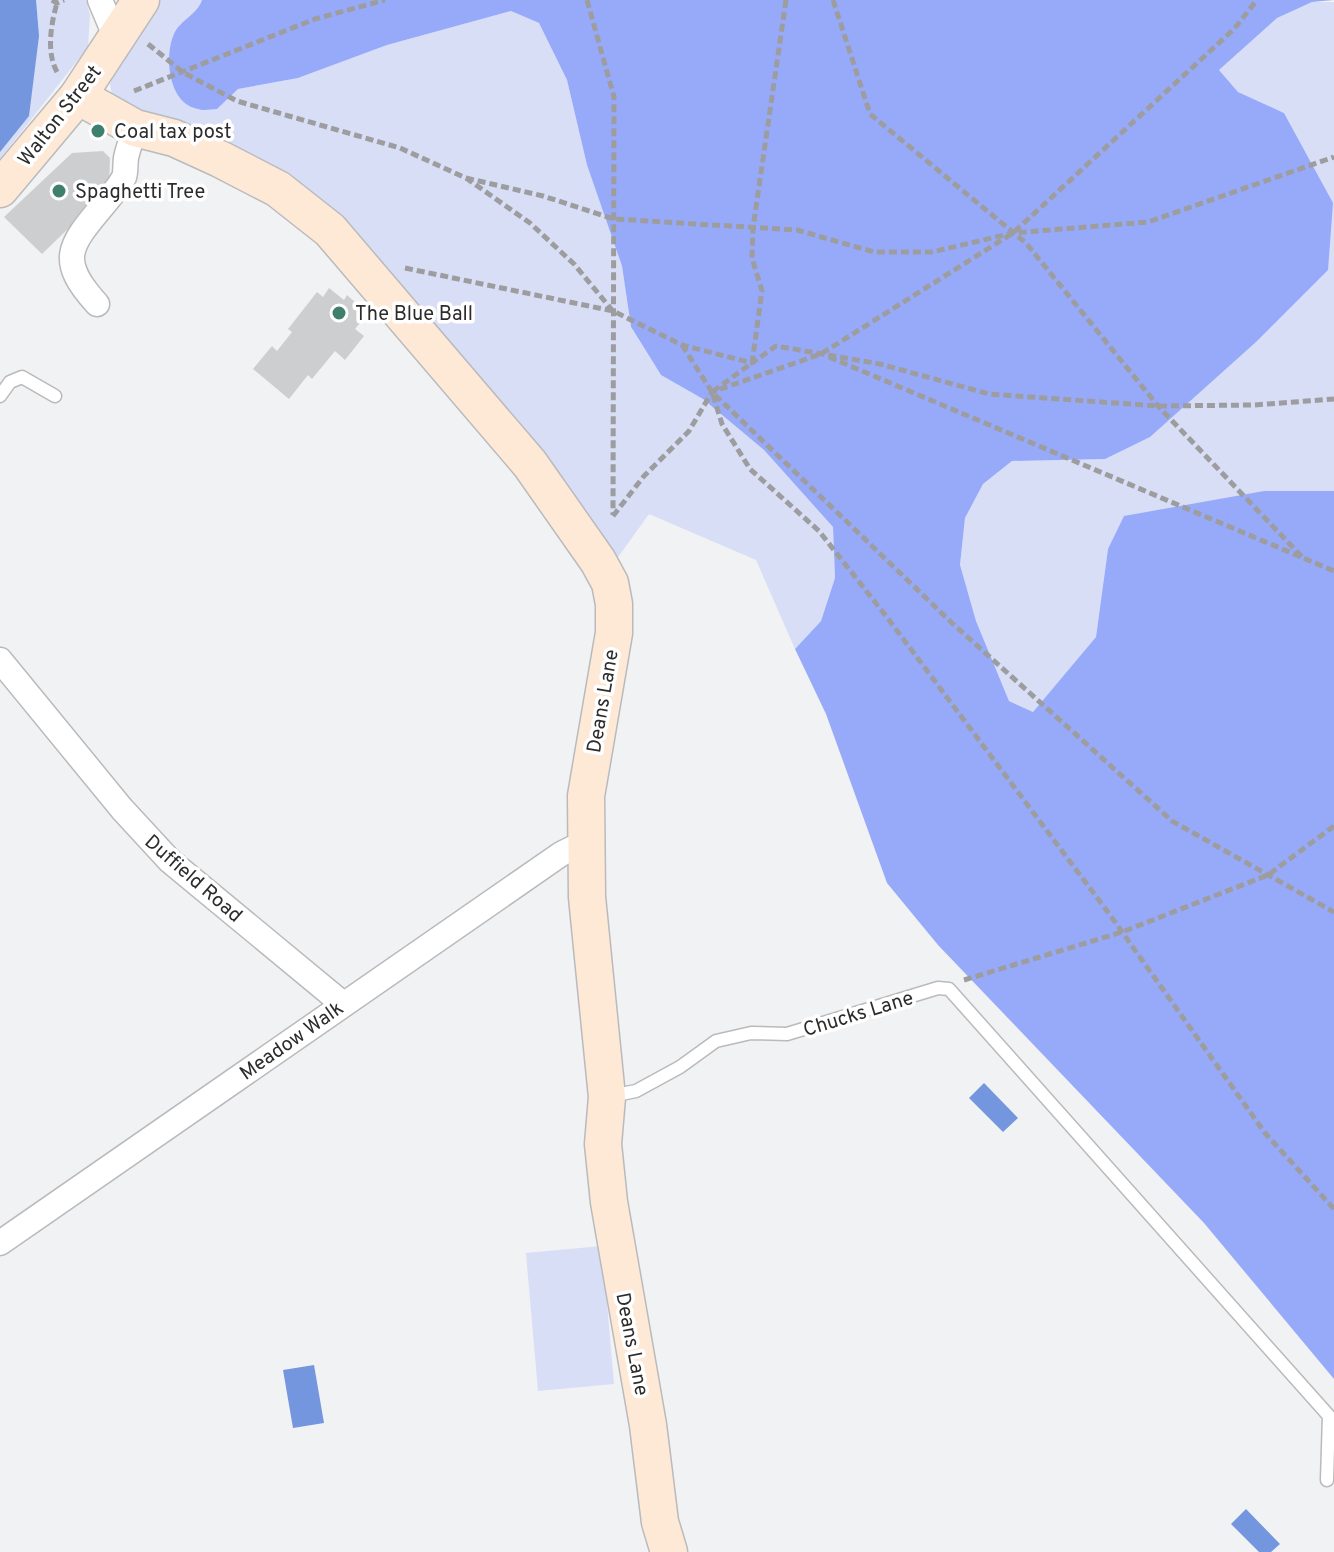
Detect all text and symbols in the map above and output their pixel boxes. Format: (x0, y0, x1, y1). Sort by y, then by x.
street label: Walton Street (13, 60, 108, 172)
place label: Coal tax post (114, 120, 231, 146)
marker: Coal tax post (89, 122, 107, 140)
place label: Spaghetti Tree (75, 180, 205, 206)
marker: Spaghetti Tree (50, 182, 68, 200)
place label: The Blue Ball (355, 302, 473, 328)
marker: The Blue Ball (330, 304, 348, 322)
street label: Deans Lane (582, 648, 626, 755)
street label: Duffield Road (138, 830, 247, 929)
street label: Chucks Lane (800, 986, 917, 1044)
street label: Meadow Walk (235, 996, 349, 1087)
street label: Deans Lane (608, 1291, 654, 1398)

